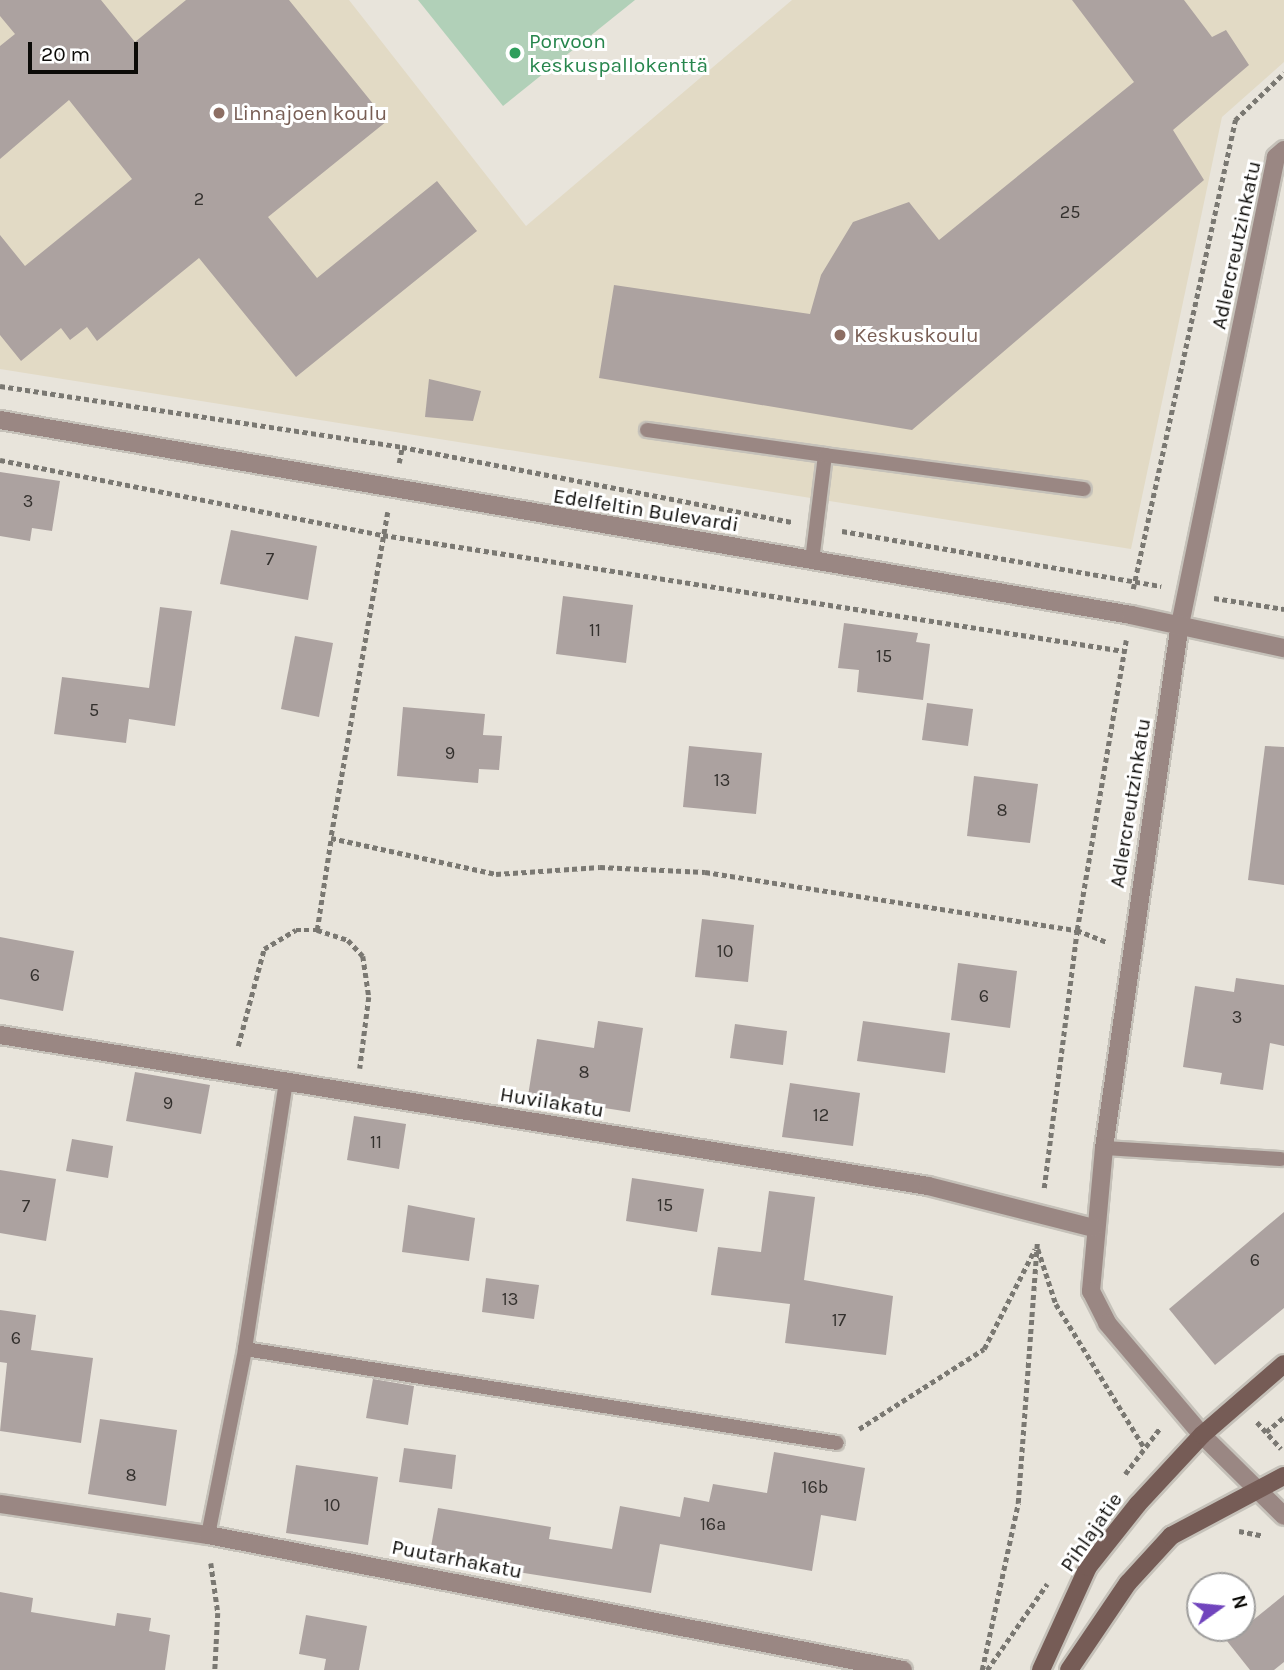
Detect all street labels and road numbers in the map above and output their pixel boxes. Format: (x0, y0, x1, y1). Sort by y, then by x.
street label: Adlercreutzinkatu (1206, 159, 1266, 331)
street label: Edelfeltin Bulevardi (551, 483, 741, 537)
street label: Adlercreutzinkatu (1104, 716, 1156, 890)
street label: Huvilakatu (498, 1081, 606, 1123)
street label: Pihlajatie (1055, 1487, 1127, 1577)
street label: Puutarhakatu (390, 1534, 524, 1584)

